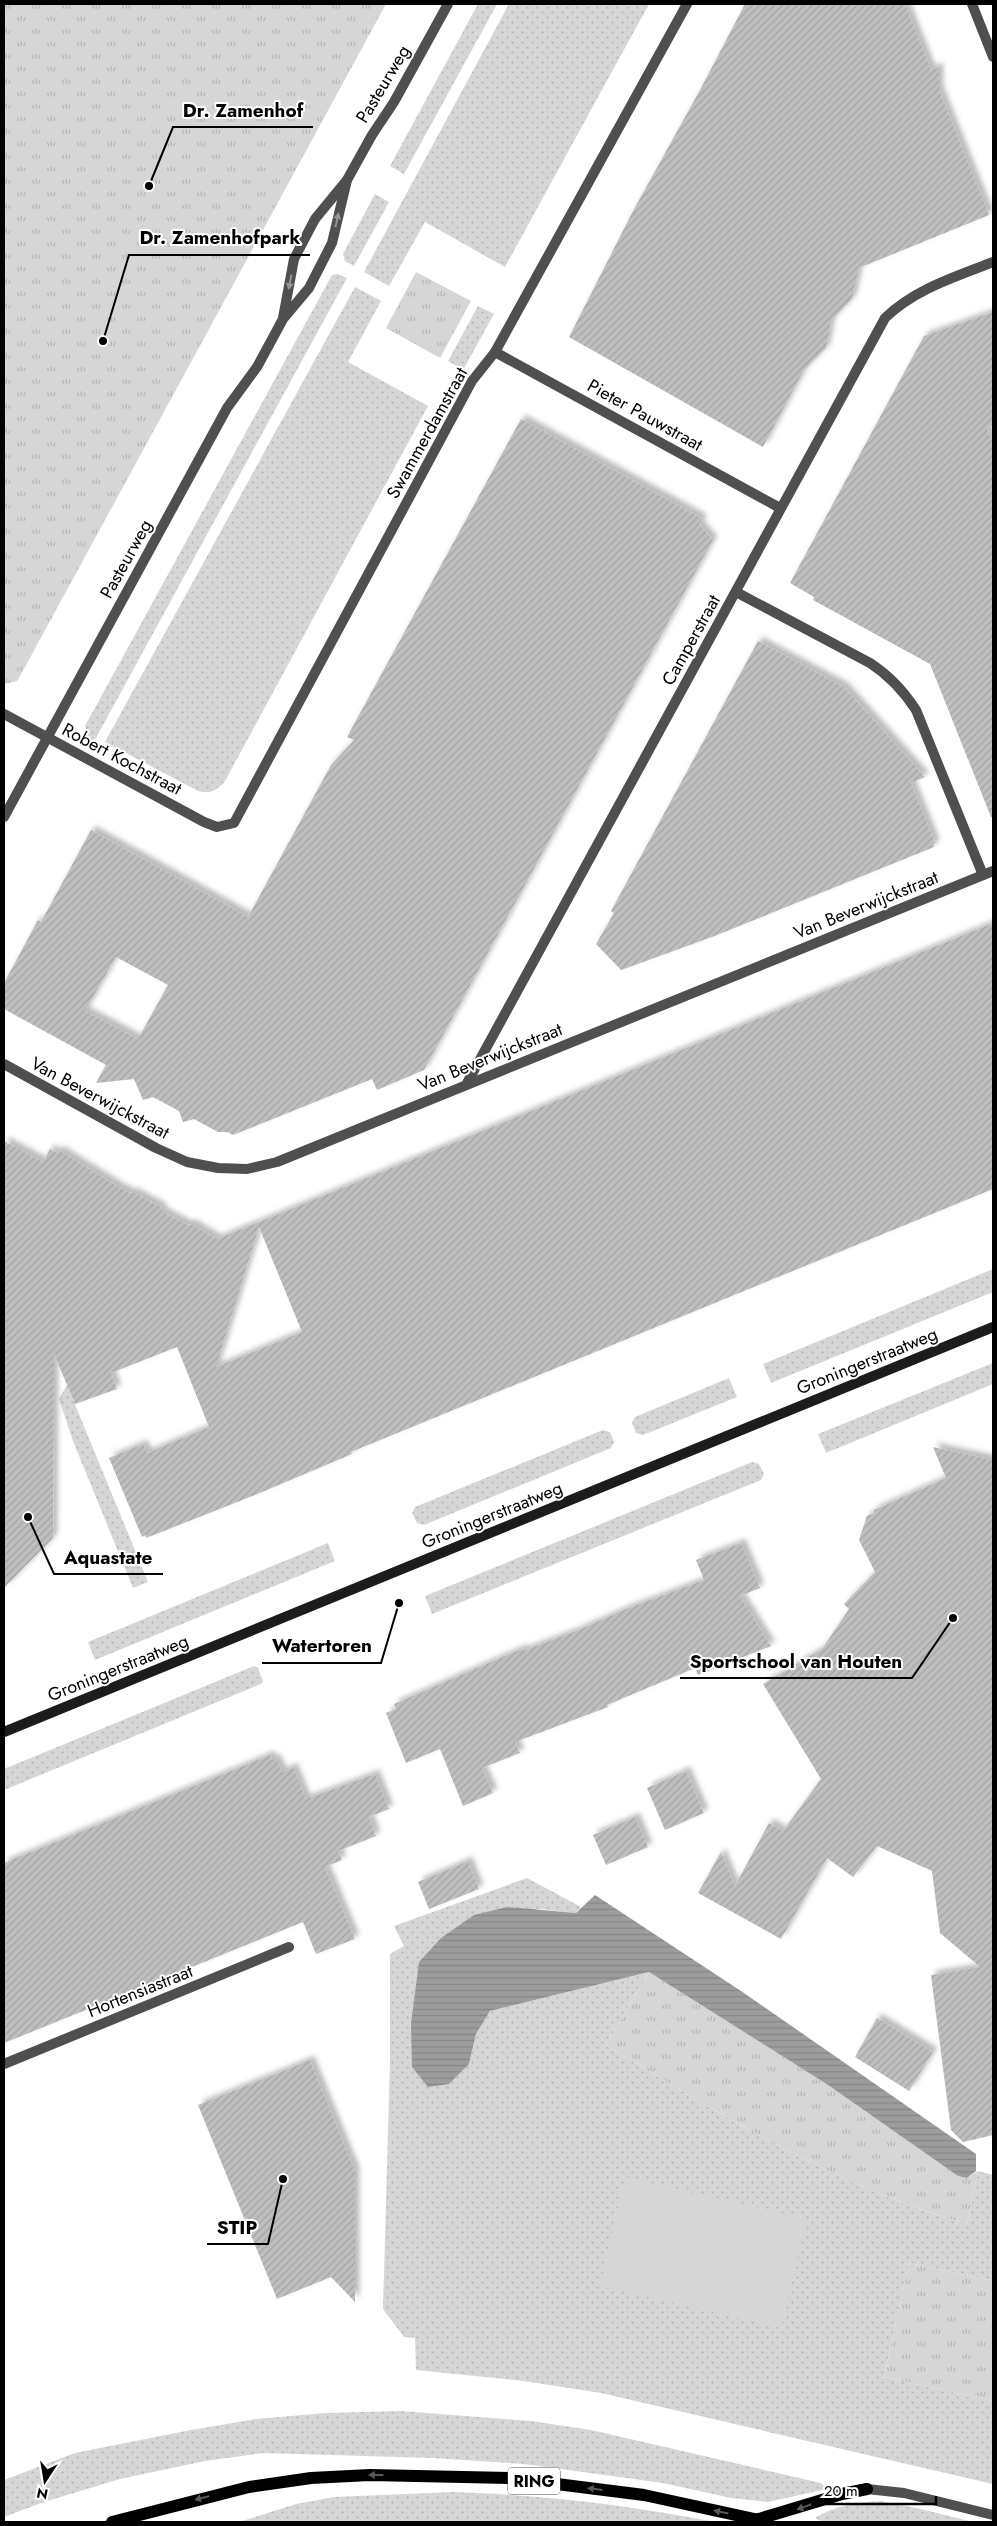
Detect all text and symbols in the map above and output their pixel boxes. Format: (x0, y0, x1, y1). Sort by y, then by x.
street label: Pasteurweg (350, 40, 416, 128)
callout: Dr. Zamenhof (173, 93, 313, 127)
text: Dr. Zamenhof (183, 97, 305, 124)
one-way arrow (333, 213, 341, 228)
callout: Dr. Zamenhofpark (129, 221, 310, 255)
text: Dr. Zamenhofpark (139, 224, 301, 251)
one-way arrow (285, 274, 293, 290)
street label: Swammerdamstraat (380, 362, 474, 503)
street label: Pieter Pauwstraat (583, 373, 708, 458)
street label: Pasteurweg (94, 515, 158, 603)
street label: Camperstraat (655, 589, 727, 690)
street label: Robert Kochstraat (58, 716, 187, 802)
street label: Van Beverwijckstraat (790, 864, 943, 946)
street label: Van Beverwijckstraat (414, 1016, 567, 1098)
street label: Van Beverwijckstraat (26, 1050, 175, 1146)
street label: Groningerstraatweg (793, 1321, 941, 1401)
street label: Groningerstraatweg (418, 1475, 566, 1555)
callout: Aquastate (54, 1540, 163, 1574)
text: Aquastate (63, 1544, 152, 1571)
street label: Groningerstraatweg (44, 1628, 192, 1708)
callout: Watertoren (262, 1629, 381, 1663)
text: Watertoren (272, 1632, 372, 1659)
callout: Sportschool van Houten (680, 1644, 912, 1678)
text: Sportschool van Houten (690, 1648, 902, 1675)
street label: Hortensiastraat (83, 1958, 197, 2024)
callout: STIP (207, 2210, 268, 2244)
text: STIP (217, 2214, 257, 2241)
north arrow (20, 2456, 70, 2506)
road number: RING (508, 2468, 560, 2494)
one-way arrow (367, 2471, 383, 2479)
scale bar (817, 2474, 936, 2506)
text: 20 m (824, 2480, 858, 2502)
text: N (35, 2483, 50, 2505)
one-way arrow (587, 2485, 603, 2493)
one-way arrow (195, 2494, 210, 2502)
one-way arrow (796, 2503, 811, 2511)
one-way arrow (713, 2508, 728, 2516)

